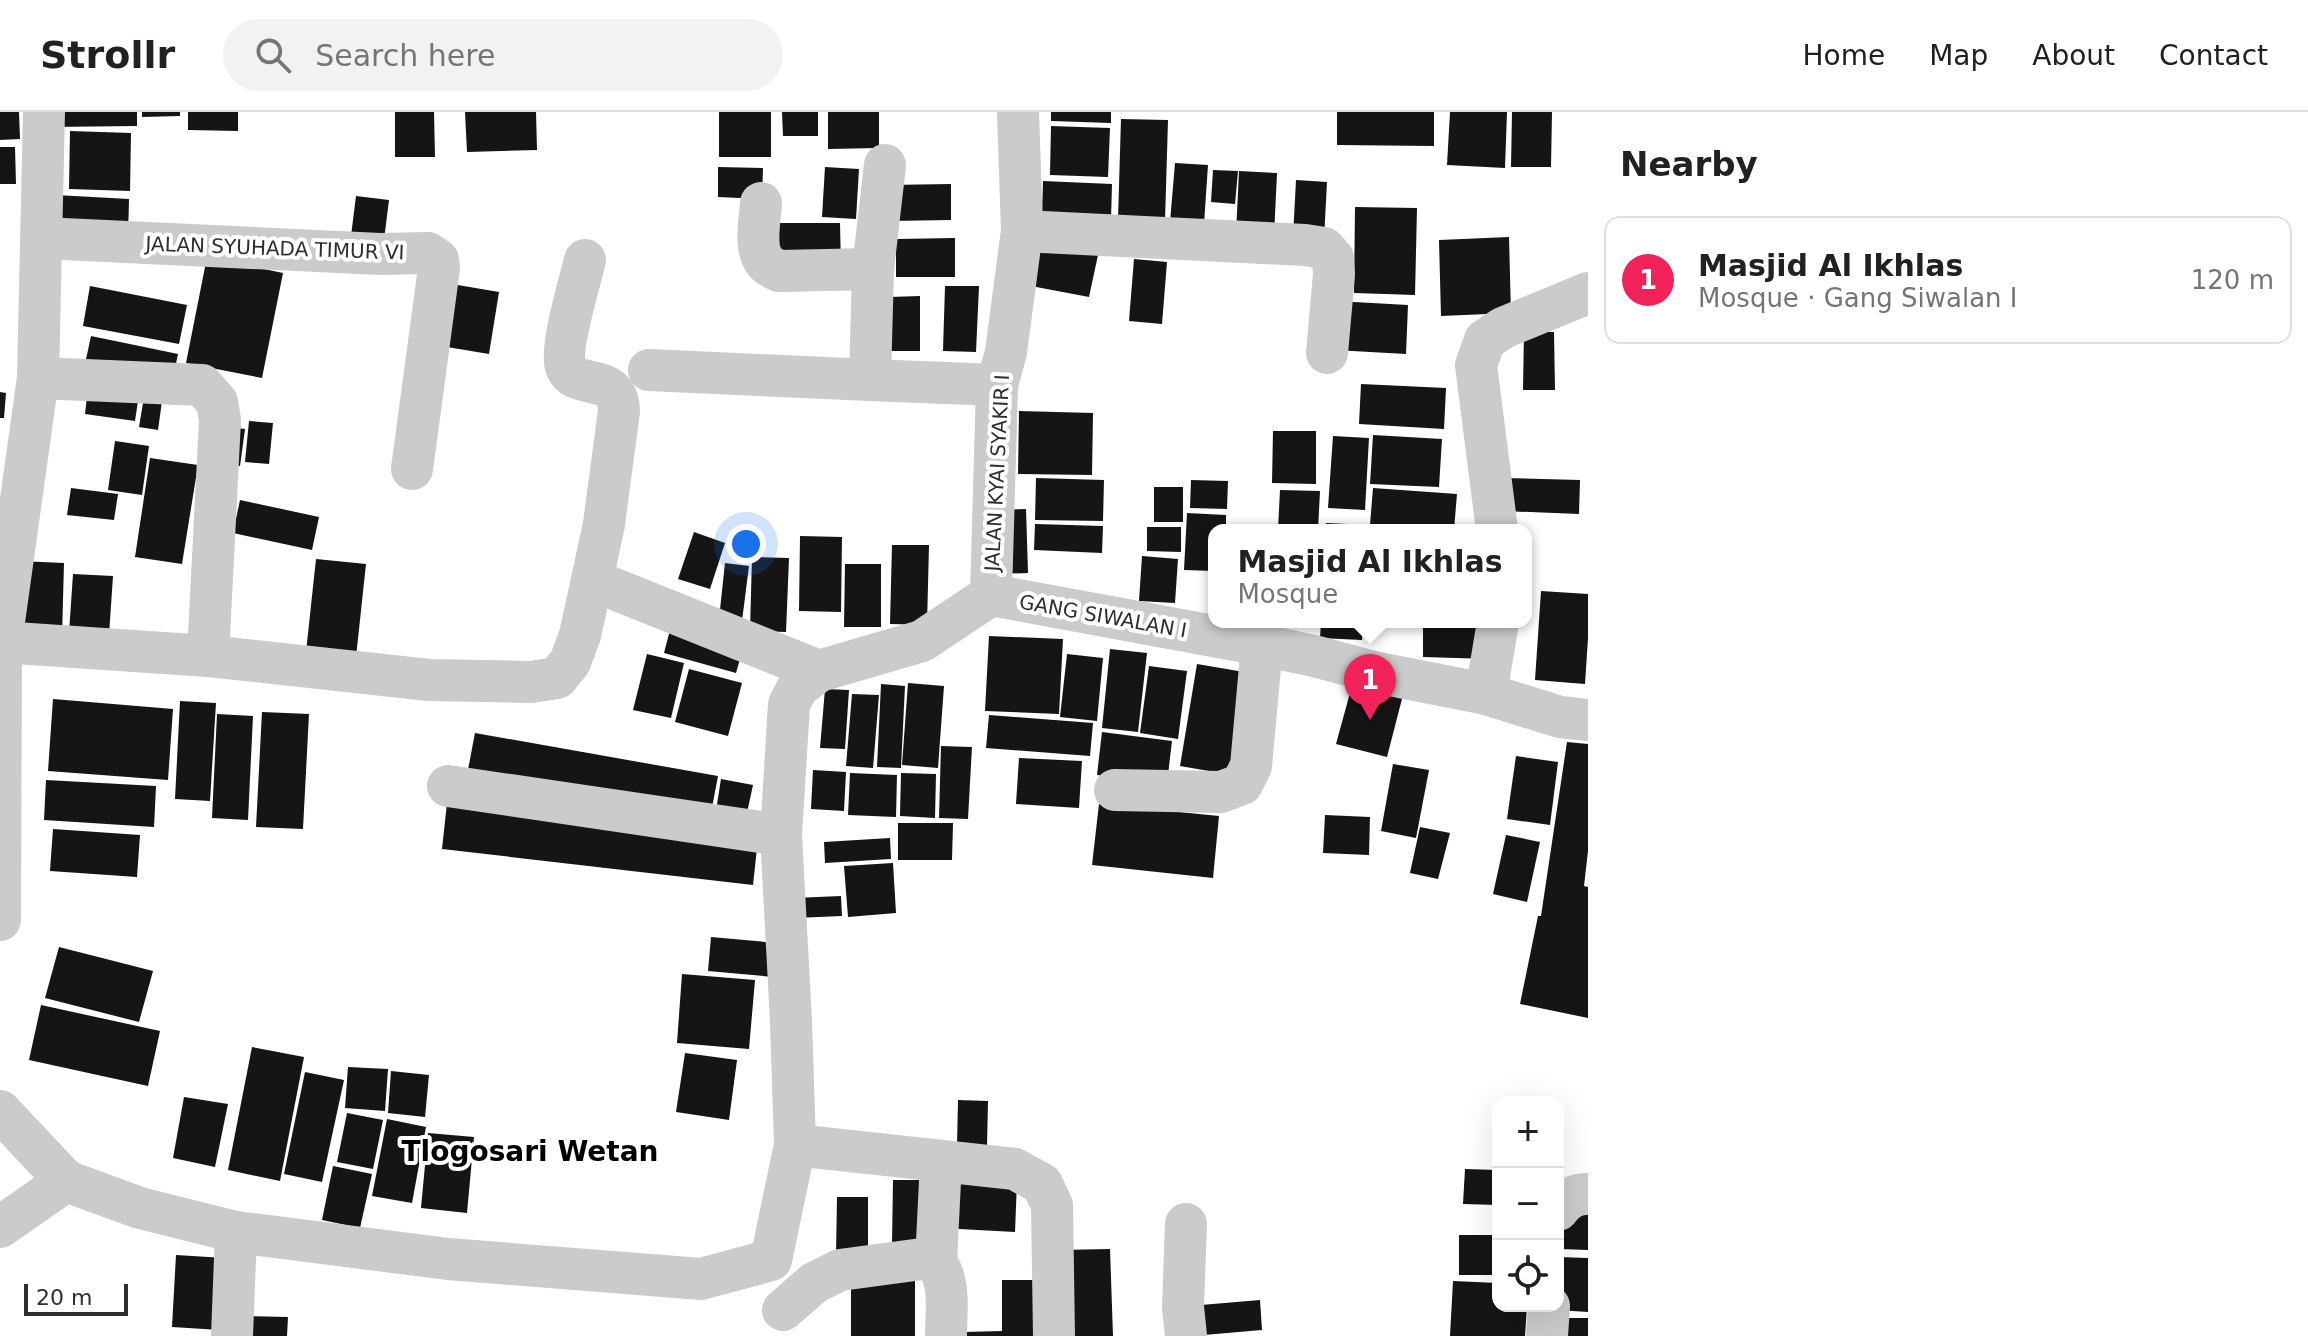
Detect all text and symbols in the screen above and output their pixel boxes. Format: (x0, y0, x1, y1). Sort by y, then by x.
search box (223, 19, 783, 91)
text: Strollr (40, 33, 175, 77)
icon: search (251, 33, 295, 77)
text: Search here (315, 38, 495, 73)
text: Home (1802, 39, 1885, 72)
text: Map (1929, 39, 1988, 72)
text: About (2032, 39, 2115, 72)
text: Contact (2159, 39, 2268, 72)
text: Nearby (1620, 144, 1758, 184)
street label: JALAN SYUHADA TIMUR VI (143, 231, 405, 265)
text: Masjid Al Ikhlas (1698, 248, 1963, 283)
text: 1 (1639, 265, 1657, 295)
text: 120 m (2191, 265, 2274, 295)
text: Mosque · Gang Siwalan I (1698, 283, 2017, 313)
street label: JALAN KYAI SYAKIR I (980, 374, 1014, 574)
your location (726, 524, 766, 564)
popup (1208, 524, 1532, 628)
text: Masjid Al Ikhlas (1237, 544, 1503, 579)
text: Mosque (1237, 579, 1338, 609)
street label: GANG SIWALAN I (1017, 589, 1189, 643)
pin: 1 (1344, 654, 1396, 720)
map controls (1492, 1096, 1564, 1312)
button: + (1492, 1096, 1564, 1168)
district label: Tlogosari Wetan (401, 1135, 659, 1168)
button: − (1492, 1168, 1564, 1240)
button: locate (1492, 1240, 1564, 1312)
scale bar (24, 1280, 128, 1316)
text: 20 m (36, 1285, 92, 1310)

